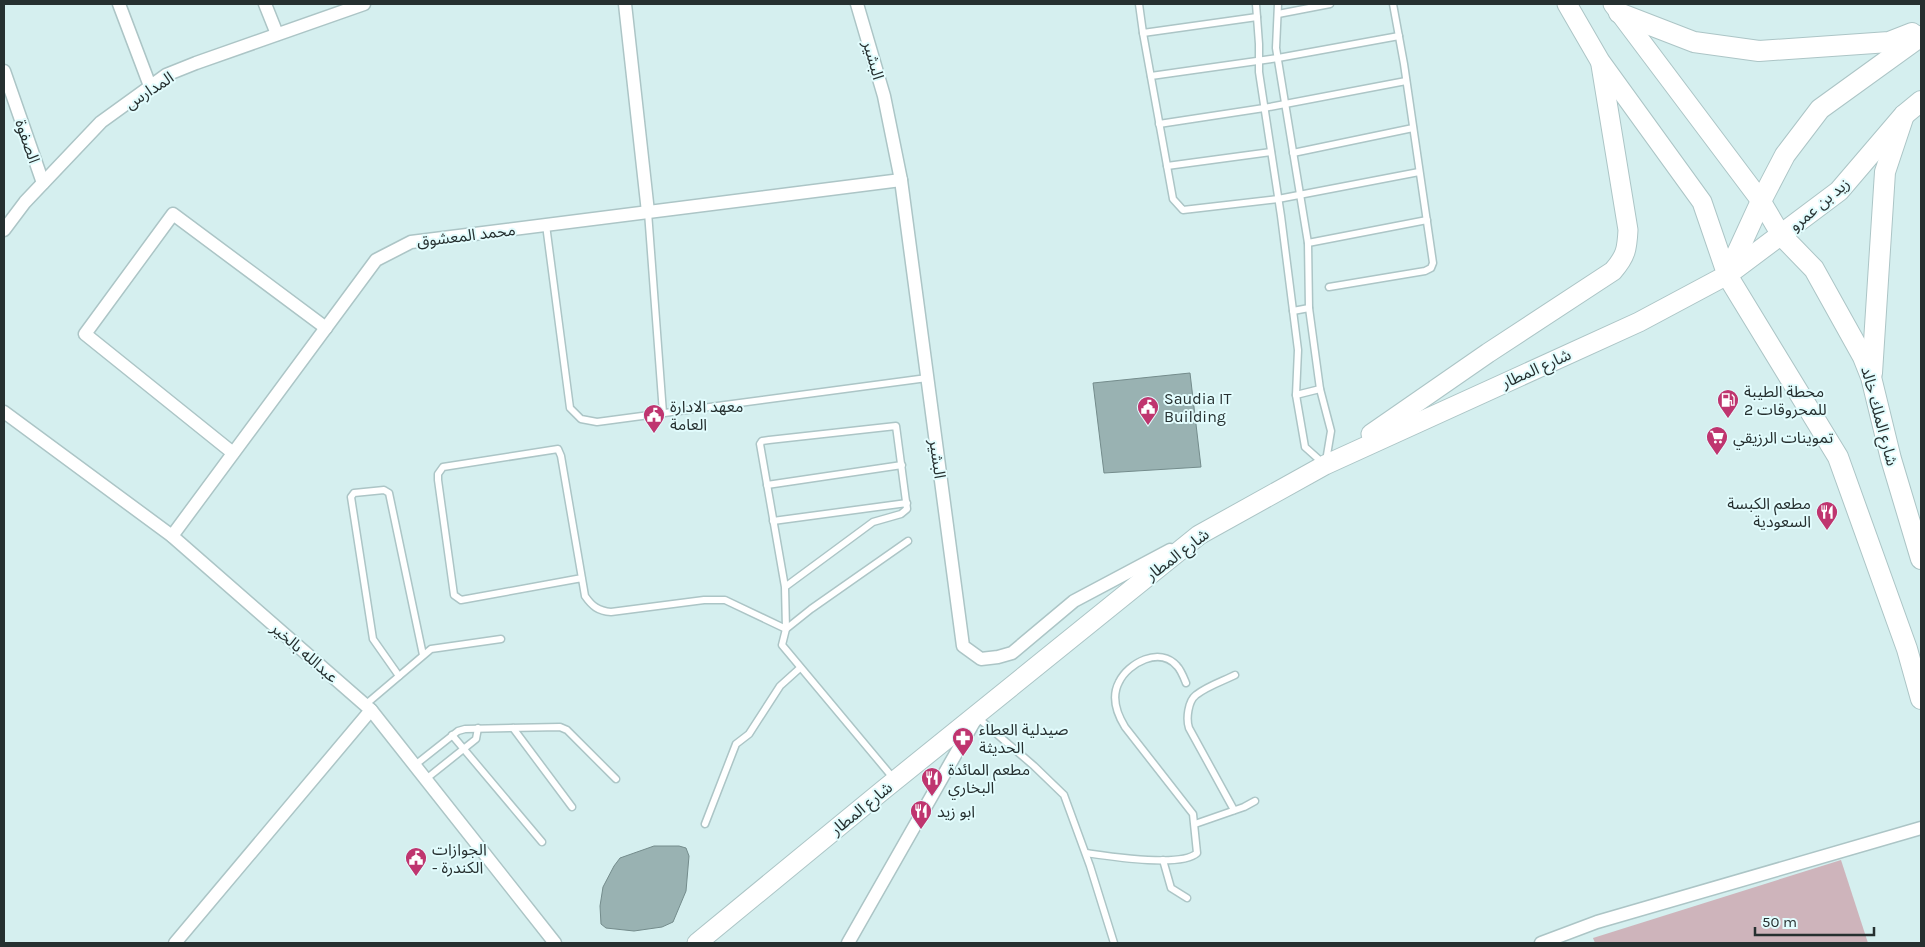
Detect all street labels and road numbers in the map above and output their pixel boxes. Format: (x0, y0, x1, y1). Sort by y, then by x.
street label: البشير (859, 38, 888, 82)
street label: المدارس (121, 68, 177, 113)
street label: الصفوة (11, 117, 44, 166)
street label: زيد بن عمرو (1785, 174, 1853, 235)
street label: محمد المعشوق (416, 220, 516, 251)
street label: شارع المطار (1498, 345, 1575, 395)
street label: شارع الملك خالد (1854, 364, 1902, 469)
street label: البشير (925, 437, 950, 480)
street label: شارع المطار (1141, 525, 1214, 587)
street label: عبدالله بالخير (267, 618, 342, 686)
street label: شارع المطار (826, 778, 898, 842)

